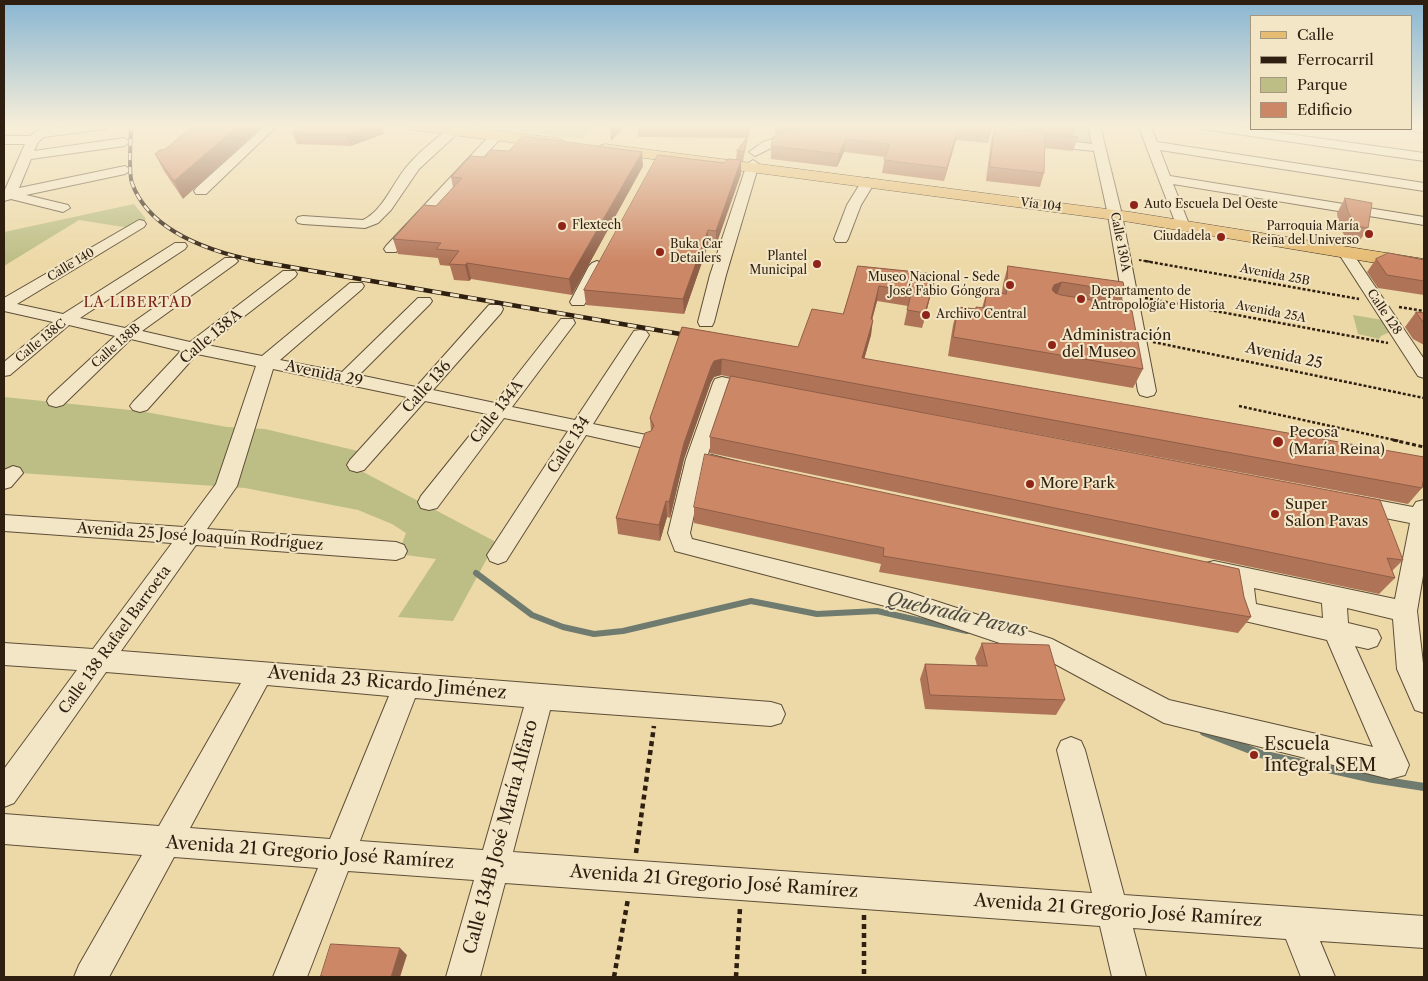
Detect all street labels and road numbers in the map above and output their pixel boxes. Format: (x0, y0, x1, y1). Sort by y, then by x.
street label: Vía 104 (1020, 195, 1062, 215)
street label: Calle 130A (1107, 211, 1133, 273)
street label: Calle 140 (45, 245, 97, 285)
street label: Avenida 25B (1239, 261, 1311, 289)
street label: Calle 128 (1364, 287, 1404, 337)
street label: Avenida 25A (1235, 298, 1307, 326)
street label: Calle 138A (176, 306, 246, 368)
street label: Calle 138C (13, 316, 69, 366)
street label: Calle 138B (89, 321, 143, 371)
street label: Avenida 25 (1244, 339, 1324, 373)
street label: Avenida 29 (284, 357, 364, 391)
street label: Calle 136 (399, 357, 455, 417)
street label: Calle 134A (467, 377, 527, 447)
street label: Calle 134 (544, 413, 594, 477)
street label: Avenida 25 José Joaquín Rodríguez (76, 519, 324, 555)
street label: Calle 138 Rafael Barroeta (55, 562, 175, 718)
street label: Avenida 23 Ricardo Jiménez (267, 662, 507, 704)
street label: Calle 134B José María Alfaro (459, 717, 543, 957)
street label: Avenida 21 Gregorio José Ramírez (165, 832, 455, 874)
street label: Avenida 21 Gregorio José Ramírez (569, 861, 859, 903)
street label: Avenida 21 Gregorio José Ramírez (973, 890, 1263, 932)

